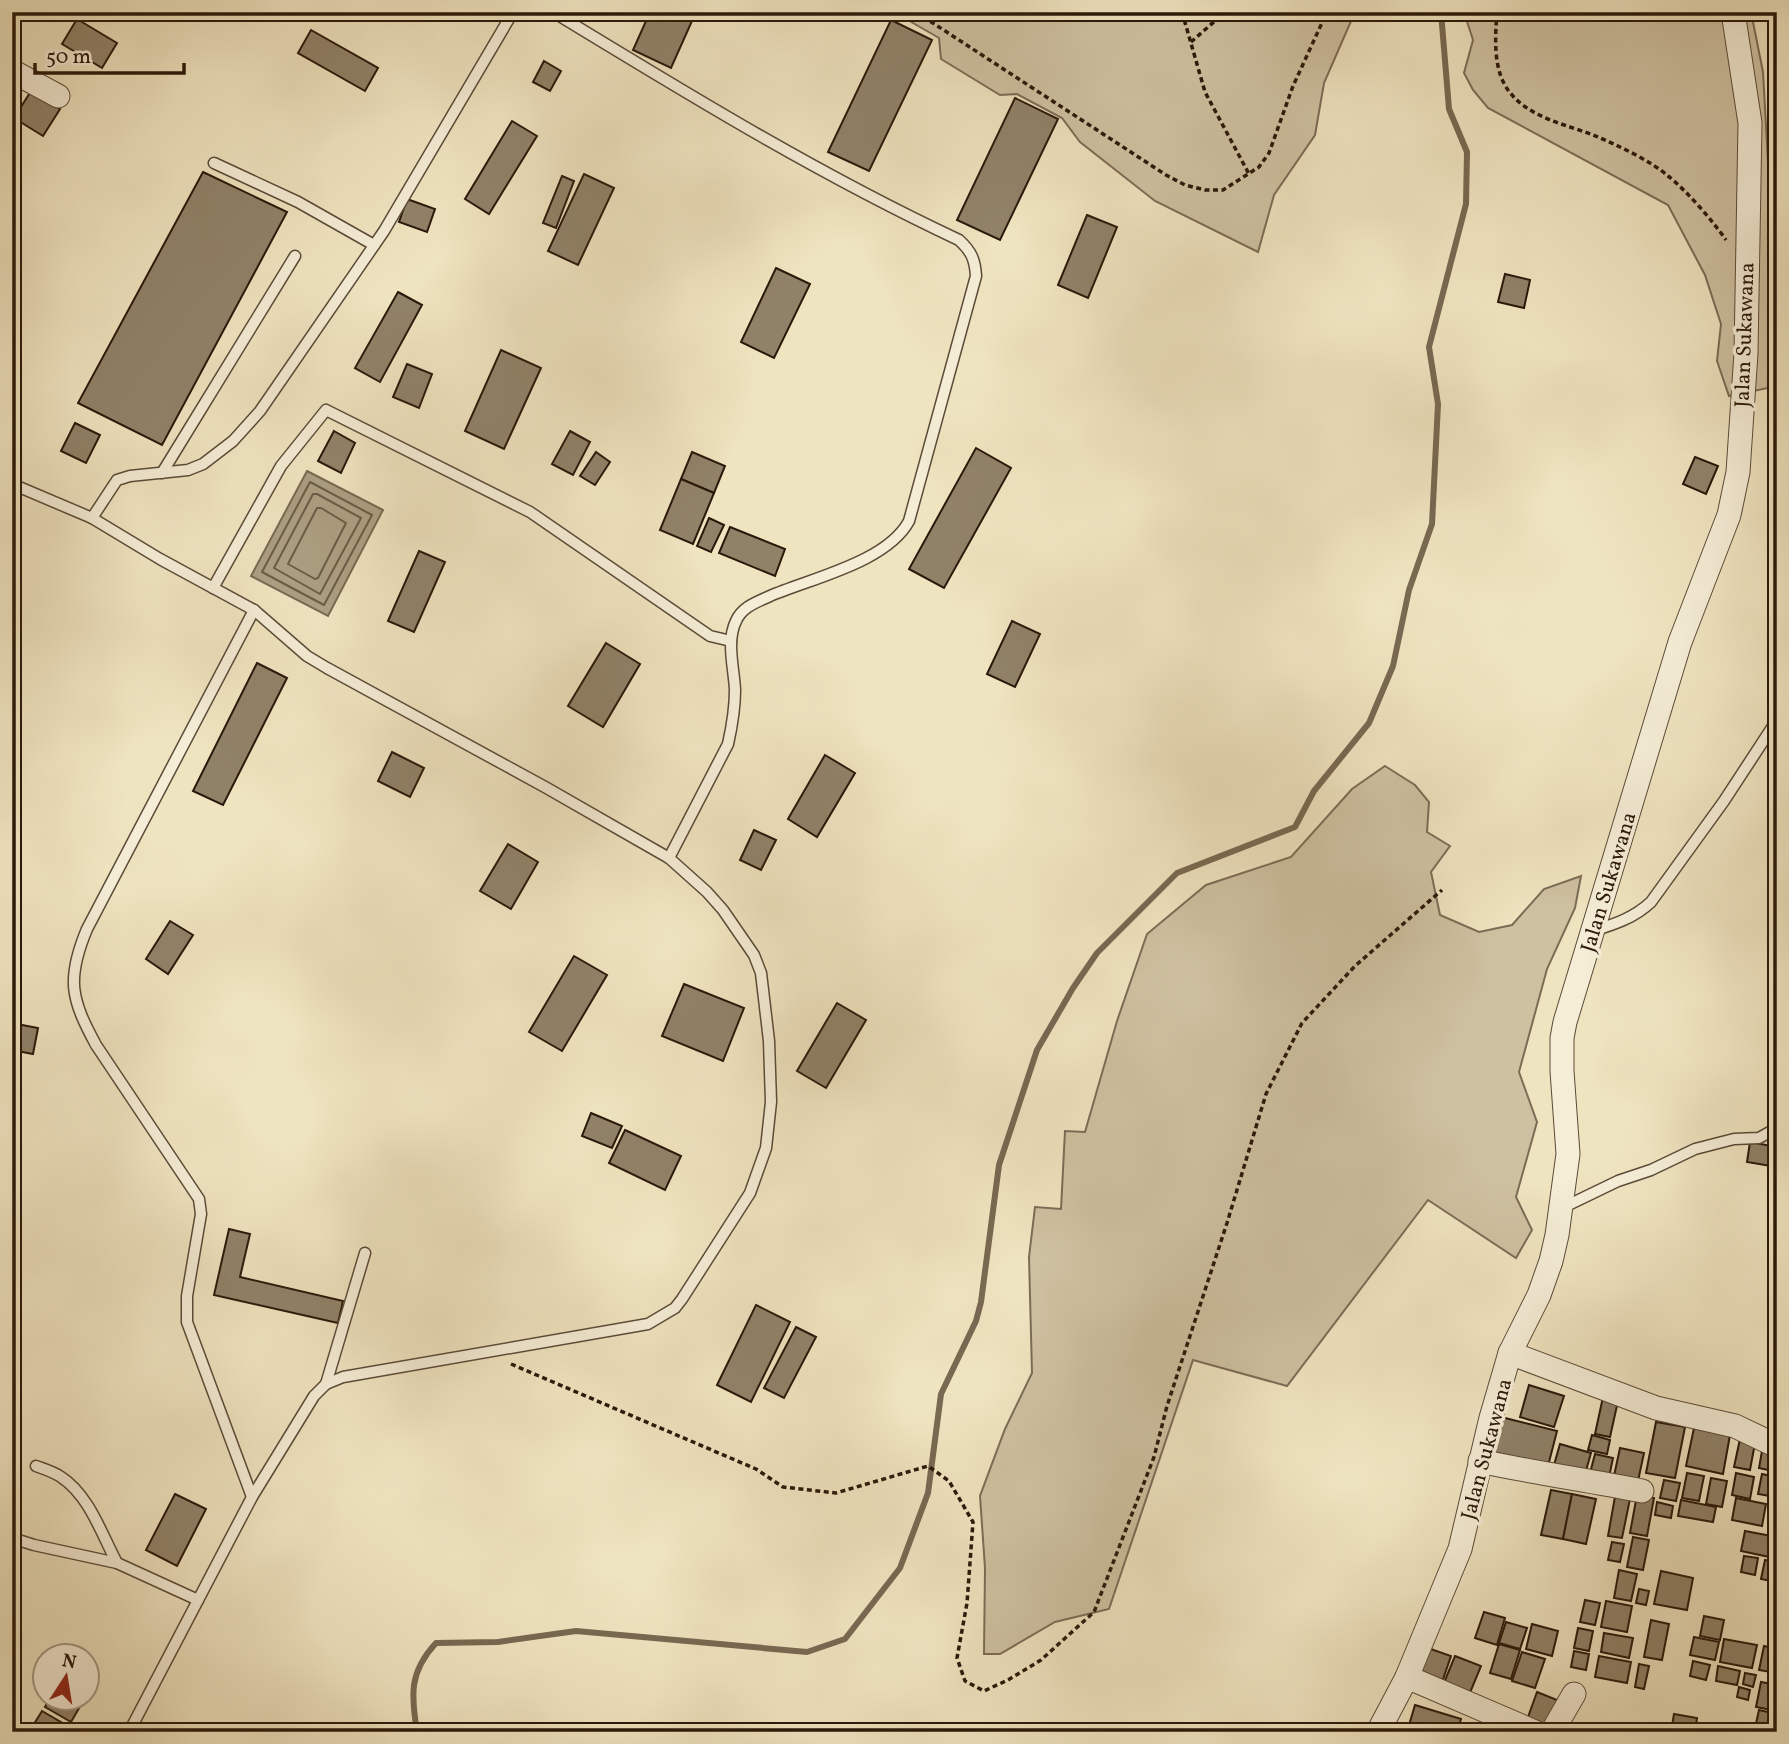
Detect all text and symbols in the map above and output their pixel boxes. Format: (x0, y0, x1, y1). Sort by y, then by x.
scale bar (35, 32, 184, 76)
text: 50 m (46, 43, 91, 72)
street label: Jalan Sukawana (1728, 262, 1763, 408)
street label: Jalan Sukawana (1574, 809, 1645, 956)
street label: Jalan Sukawana (1455, 1375, 1520, 1523)
north arrow (32, 1642, 102, 1712)
text: N (60, 1648, 79, 1677)

